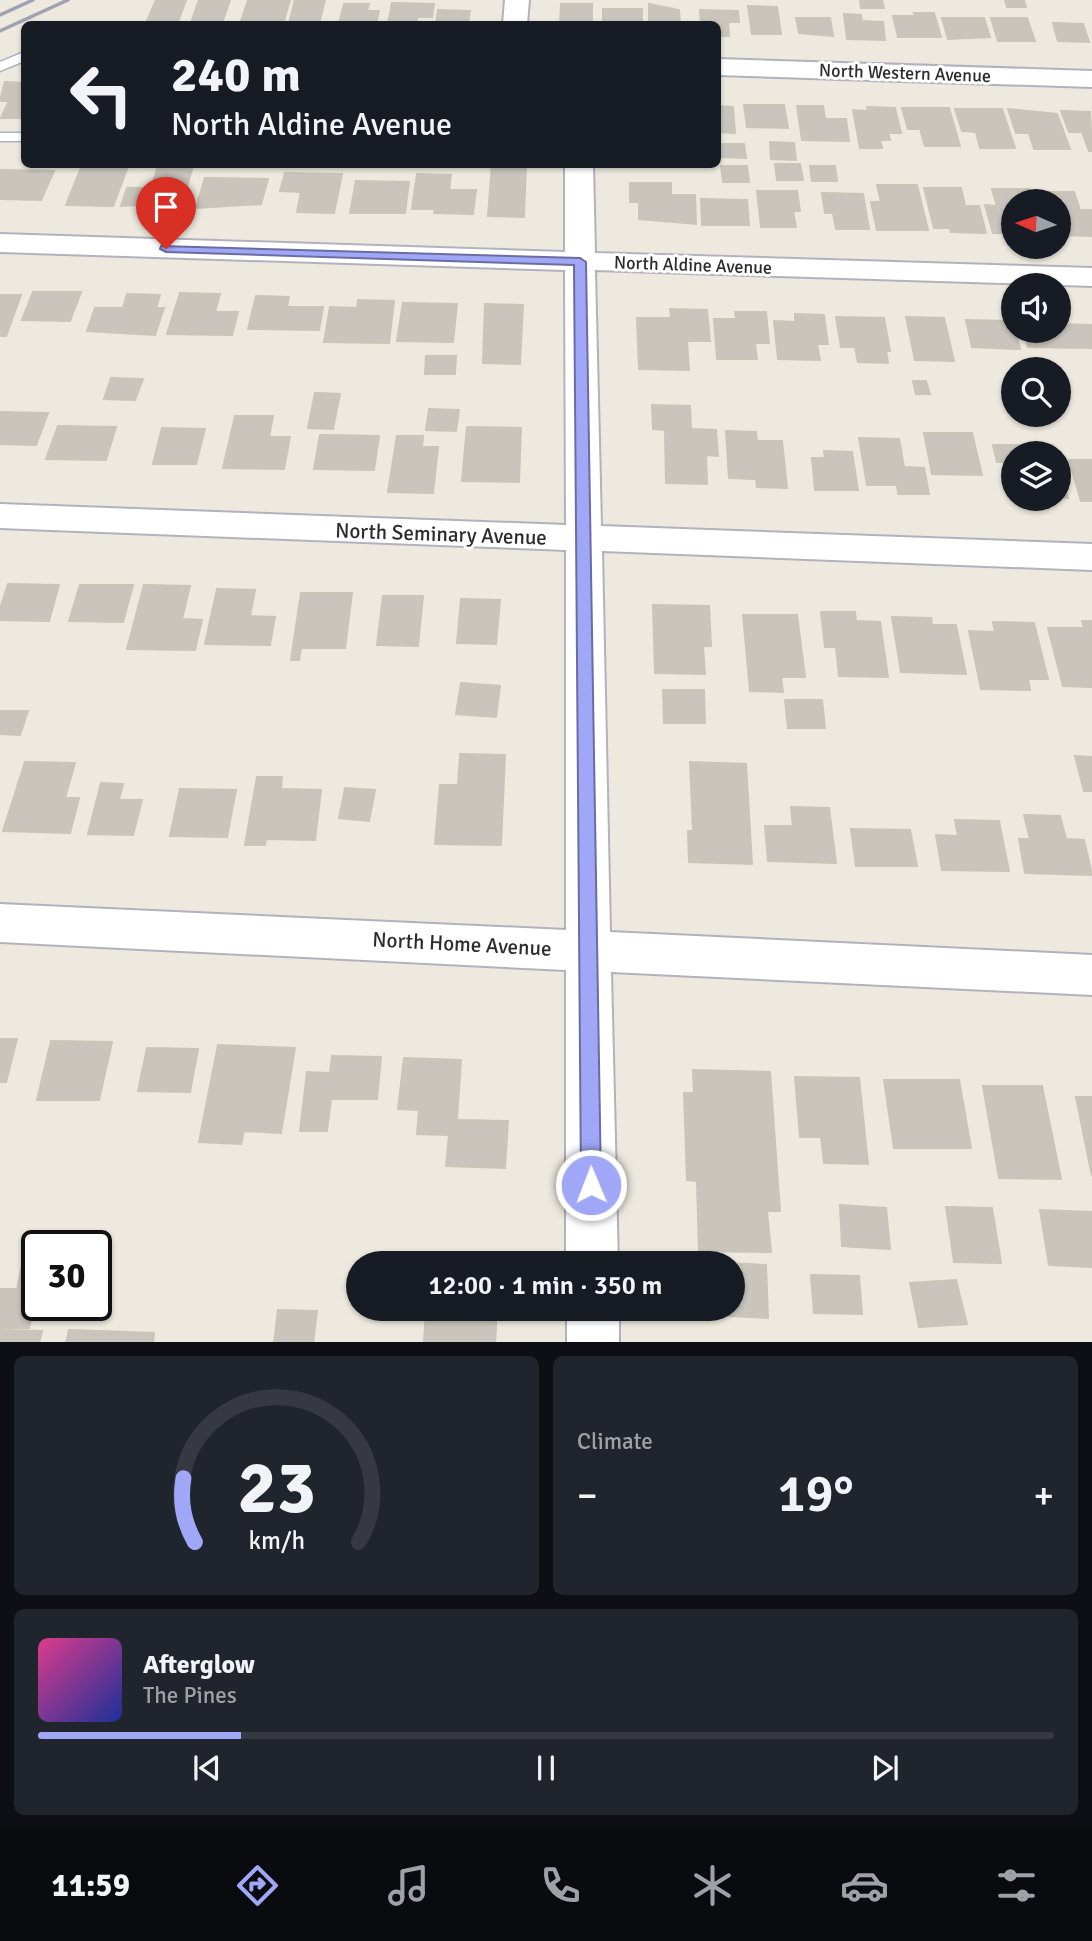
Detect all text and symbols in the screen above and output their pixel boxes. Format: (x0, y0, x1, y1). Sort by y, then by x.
text: 240 m (171, 45, 301, 105)
icon: left (56, 49, 147, 140)
street label: North Western Avenue (819, 59, 991, 87)
text: North Aldine Avenue (171, 105, 452, 144)
pin (136, 177, 196, 249)
icon: arrive (147, 188, 185, 226)
north arrow (1001, 189, 1071, 259)
map controls (1001, 189, 1071, 511)
street label: North Aldine Avenue (614, 251, 772, 279)
button: sound (1001, 273, 1071, 343)
button: search (1001, 357, 1071, 427)
button: layers (1001, 441, 1071, 511)
street label: North Seminary Avenue (335, 517, 547, 551)
street label: North Home Avenue (372, 926, 552, 962)
position arrow (554, 1148, 628, 1222)
speed limit sign: 30 (21, 1230, 112, 1321)
text: 12:00 · 1 min · 350 m (429, 1270, 662, 1302)
text: Climate (577, 1427, 653, 1456)
text: 23 (237, 1444, 316, 1533)
text: 19° (777, 1462, 854, 1526)
text: − (577, 1472, 598, 1519)
text: + (1033, 1472, 1054, 1519)
text: km/h (248, 1524, 305, 1555)
text: Afterglow (143, 1649, 255, 1681)
text: The Pines (143, 1681, 237, 1710)
icon: previous (188, 1749, 226, 1787)
icon: pause (527, 1749, 565, 1787)
icon: next (866, 1749, 904, 1787)
icon: directions (233, 1861, 282, 1910)
icon: music (384, 1861, 433, 1910)
icon: phone (536, 1861, 585, 1910)
icon: climate (688, 1861, 737, 1910)
icon: car (840, 1861, 889, 1910)
icon: filters (992, 1861, 1041, 1910)
text: 11:59 (51, 1866, 130, 1905)

